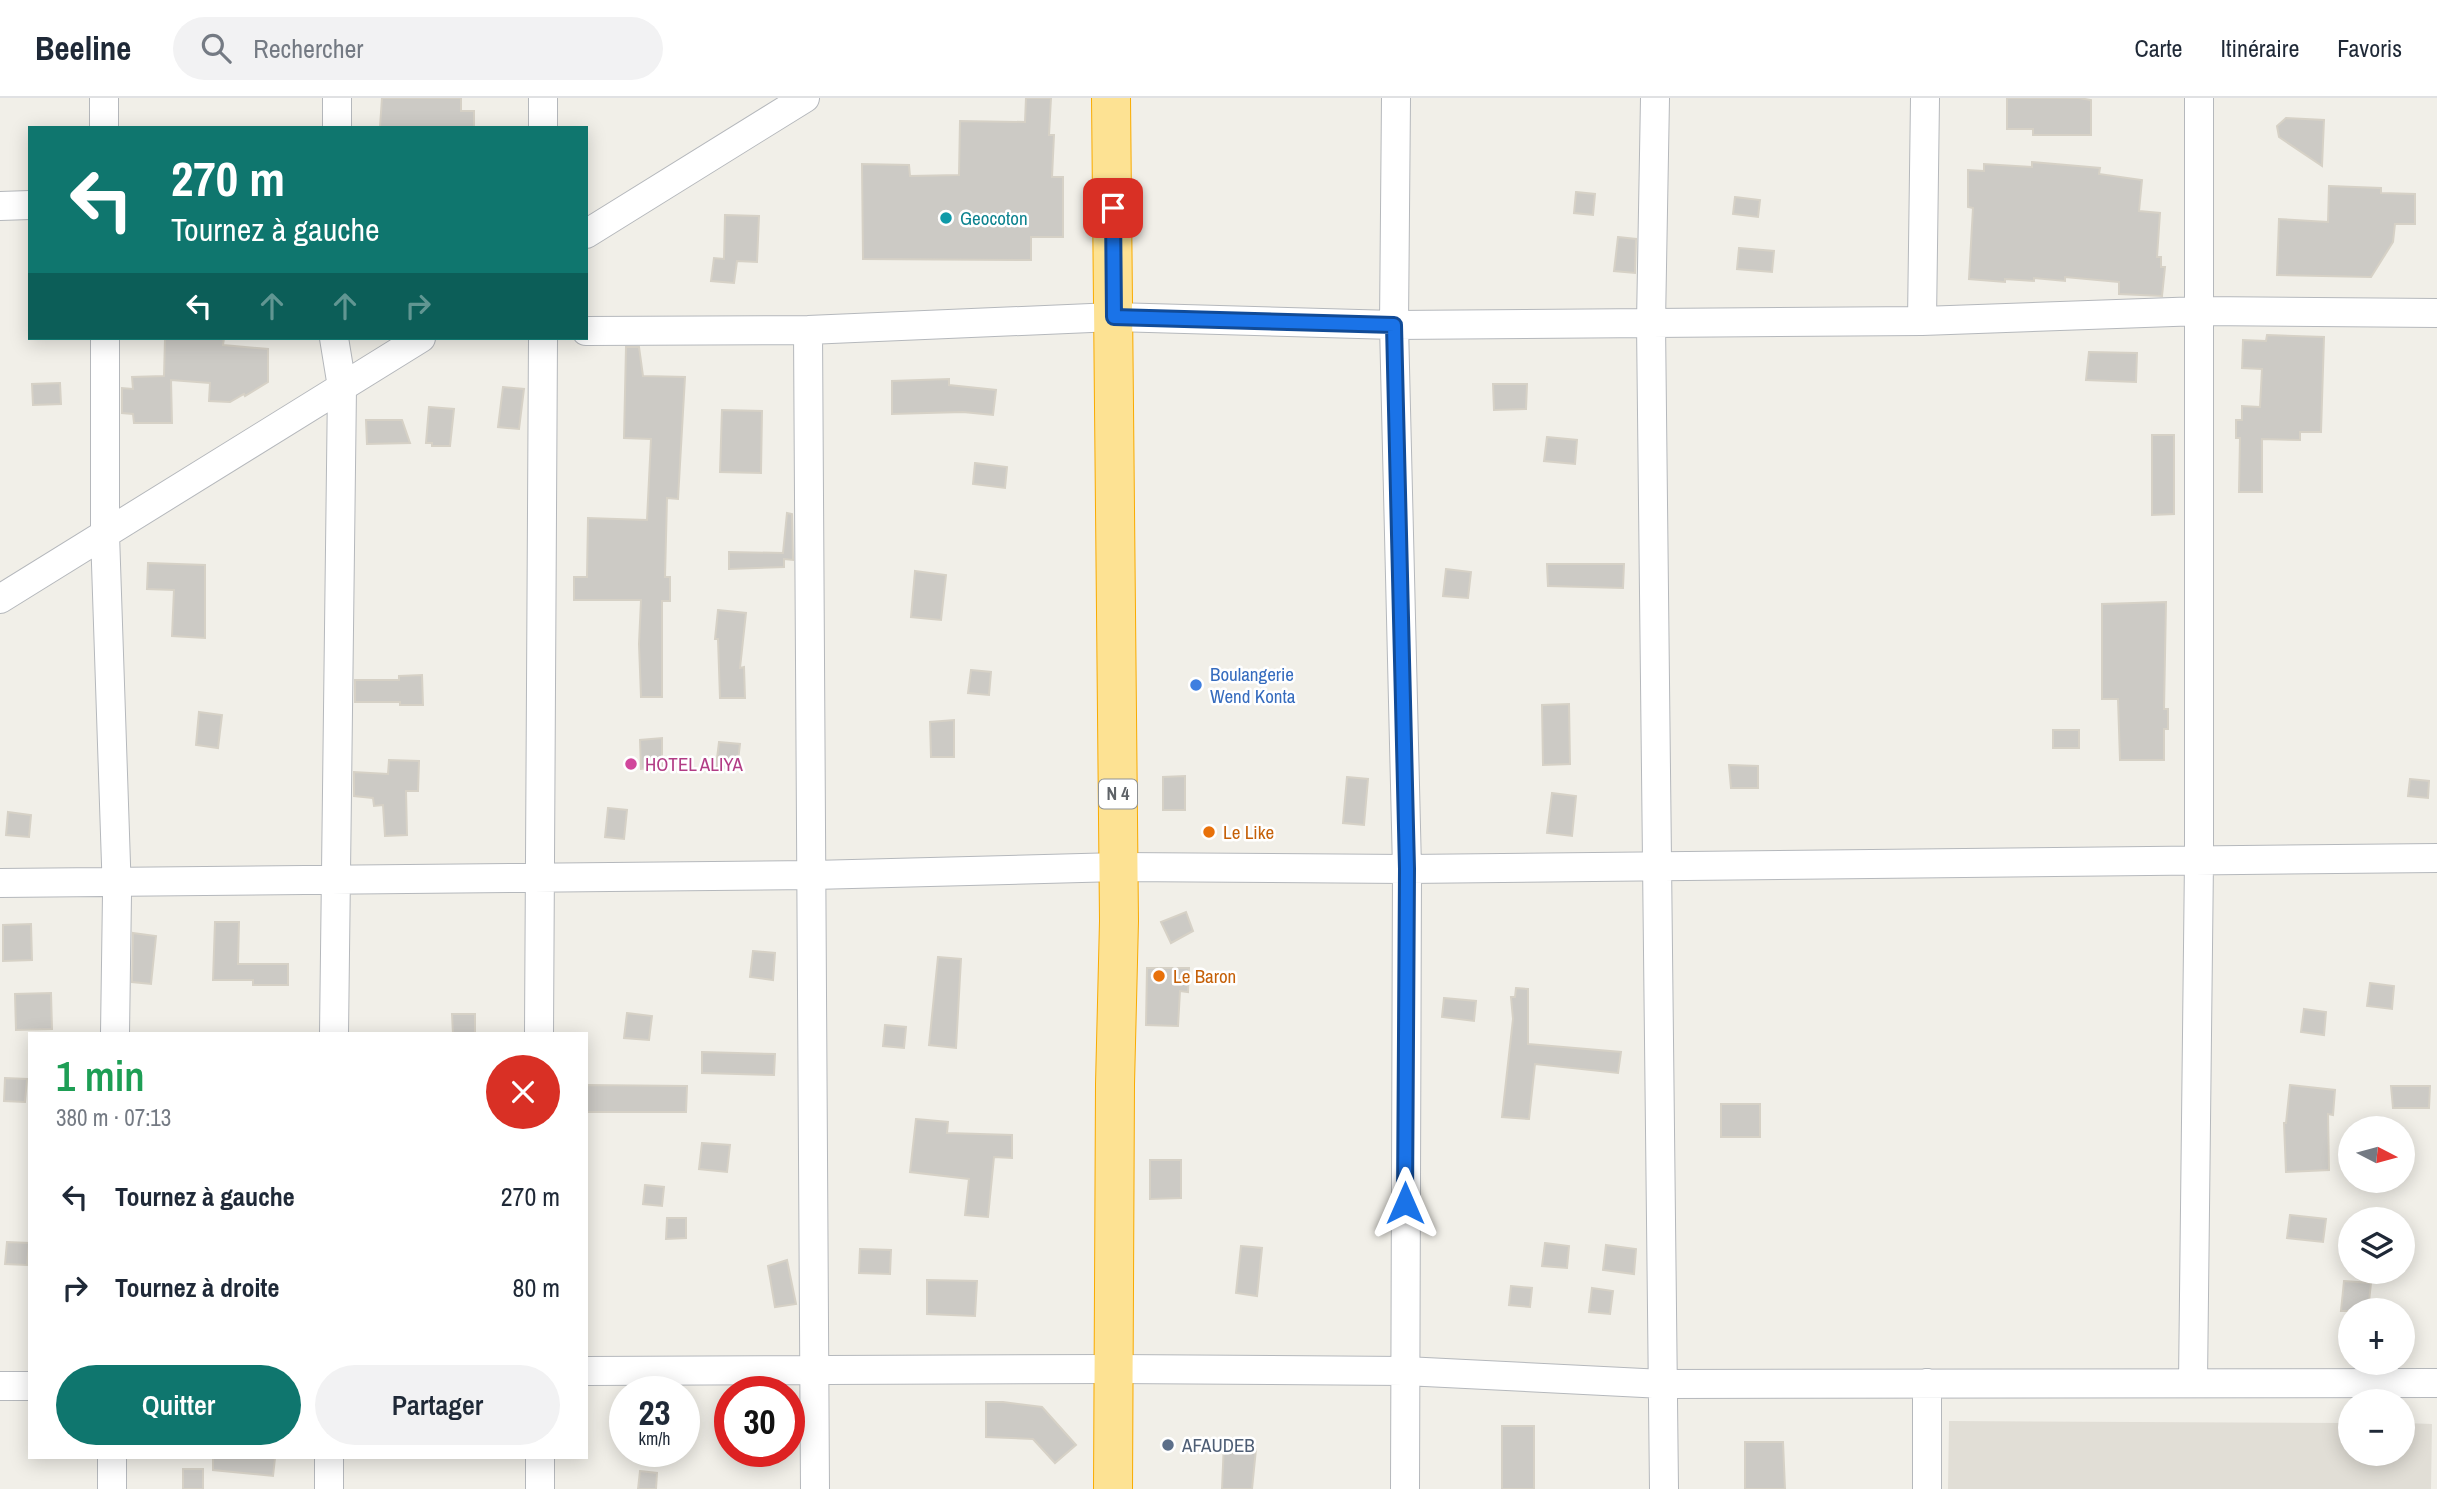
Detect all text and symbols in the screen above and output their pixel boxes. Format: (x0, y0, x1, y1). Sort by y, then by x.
search box (173, 17, 663, 80)
text: Beeline (35, 26, 131, 70)
icon: search (197, 29, 235, 67)
text: Rechercher (253, 31, 363, 66)
text: Carte (2134, 32, 2183, 64)
text: Itinéraire (2221, 32, 2299, 64)
text: Favoris (2337, 32, 2402, 64)
text: 270 m (171, 145, 285, 211)
icon: left (56, 154, 147, 245)
pin (1083, 178, 1143, 238)
icon: arrive (1094, 189, 1132, 227)
place label: Geocoton (960, 205, 1028, 231)
text: Tournez à gauche (171, 208, 380, 251)
marker: Geocoton (938, 210, 954, 226)
icon: left (180, 287, 218, 325)
icon: ahead (253, 287, 291, 325)
icon: ahead (326, 287, 364, 325)
icon: right (399, 287, 437, 325)
place label: Boulangerie Wend Konta (1210, 661, 1296, 709)
marker: Boulangerie Wend Konta (1188, 677, 1204, 693)
place label: HOTEL ALIYA (645, 751, 743, 777)
marker: HOTEL ALIYA (623, 756, 639, 772)
road number: N 4 (1099, 780, 1137, 808)
place label: Le Like (1223, 819, 1274, 845)
marker: Le Like (1201, 824, 1217, 840)
place label: Le Baron (1173, 963, 1236, 989)
marker: Le Baron (1151, 968, 1167, 984)
text: 1 min (56, 1048, 145, 1104)
button: close (486, 1055, 560, 1129)
text: 380 m · 07:13 (56, 1102, 171, 1133)
north arrow (2338, 1116, 2415, 1194)
map controls (2338, 1116, 2415, 1466)
position arrow (1368, 1166, 1442, 1240)
icon: left (56, 1178, 94, 1216)
text: Tournez à gauche (115, 1179, 295, 1214)
text: 270 m (501, 1179, 560, 1214)
button: layers (2338, 1207, 2415, 1284)
icon: right (56, 1269, 94, 1307)
text: Tournez à droite (115, 1270, 279, 1305)
text: 80 m (513, 1270, 560, 1305)
button: + (2338, 1298, 2415, 1375)
button: Quitter (56, 1365, 301, 1445)
button: Partager (315, 1365, 560, 1445)
speed limit sign: 30 (714, 1376, 805, 1467)
text: 23 (639, 1389, 670, 1436)
button: − (2338, 1389, 2415, 1466)
text: km/h (639, 1426, 671, 1451)
place label: AFAUDEB (1181, 1432, 1255, 1458)
marker: AFAUDEB (1160, 1437, 1176, 1453)

